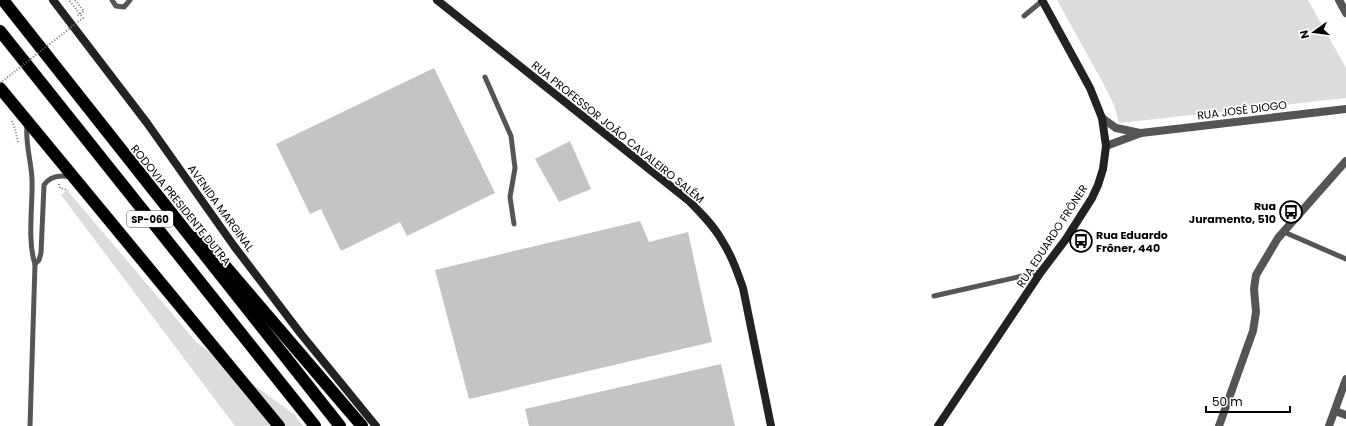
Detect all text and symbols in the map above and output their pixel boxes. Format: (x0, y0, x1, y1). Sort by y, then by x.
north arrow (1294, 12, 1334, 52)
text: N (1296, 28, 1313, 40)
street label: RUA PROFESSOR JOÃO CAVALEIRO SALÉM (528, 57, 708, 207)
street label: RUA JOSÉ DIOGO (1196, 97, 1288, 123)
street label: RODOVIA PRESIDENTE DUTRA (127, 141, 235, 269)
street label: AVENIDA MARGINAL (184, 161, 258, 255)
street label: RUA EDUARDO FRÔNER (1013, 181, 1091, 291)
place label: Rua Juramento, 510 (1189, 198, 1276, 227)
bus stop icon: Rua Juramento, 510 (1278, 199, 1304, 225)
road number: SP-060 (127, 211, 173, 227)
place label: Rua Eduardo Frôner, 440 (1096, 227, 1168, 256)
bus stop icon: Rua Eduardo Frôner, 440 (1068, 228, 1094, 254)
scale bar (1206, 388, 1290, 414)
text: 50 m (1212, 393, 1243, 410)

